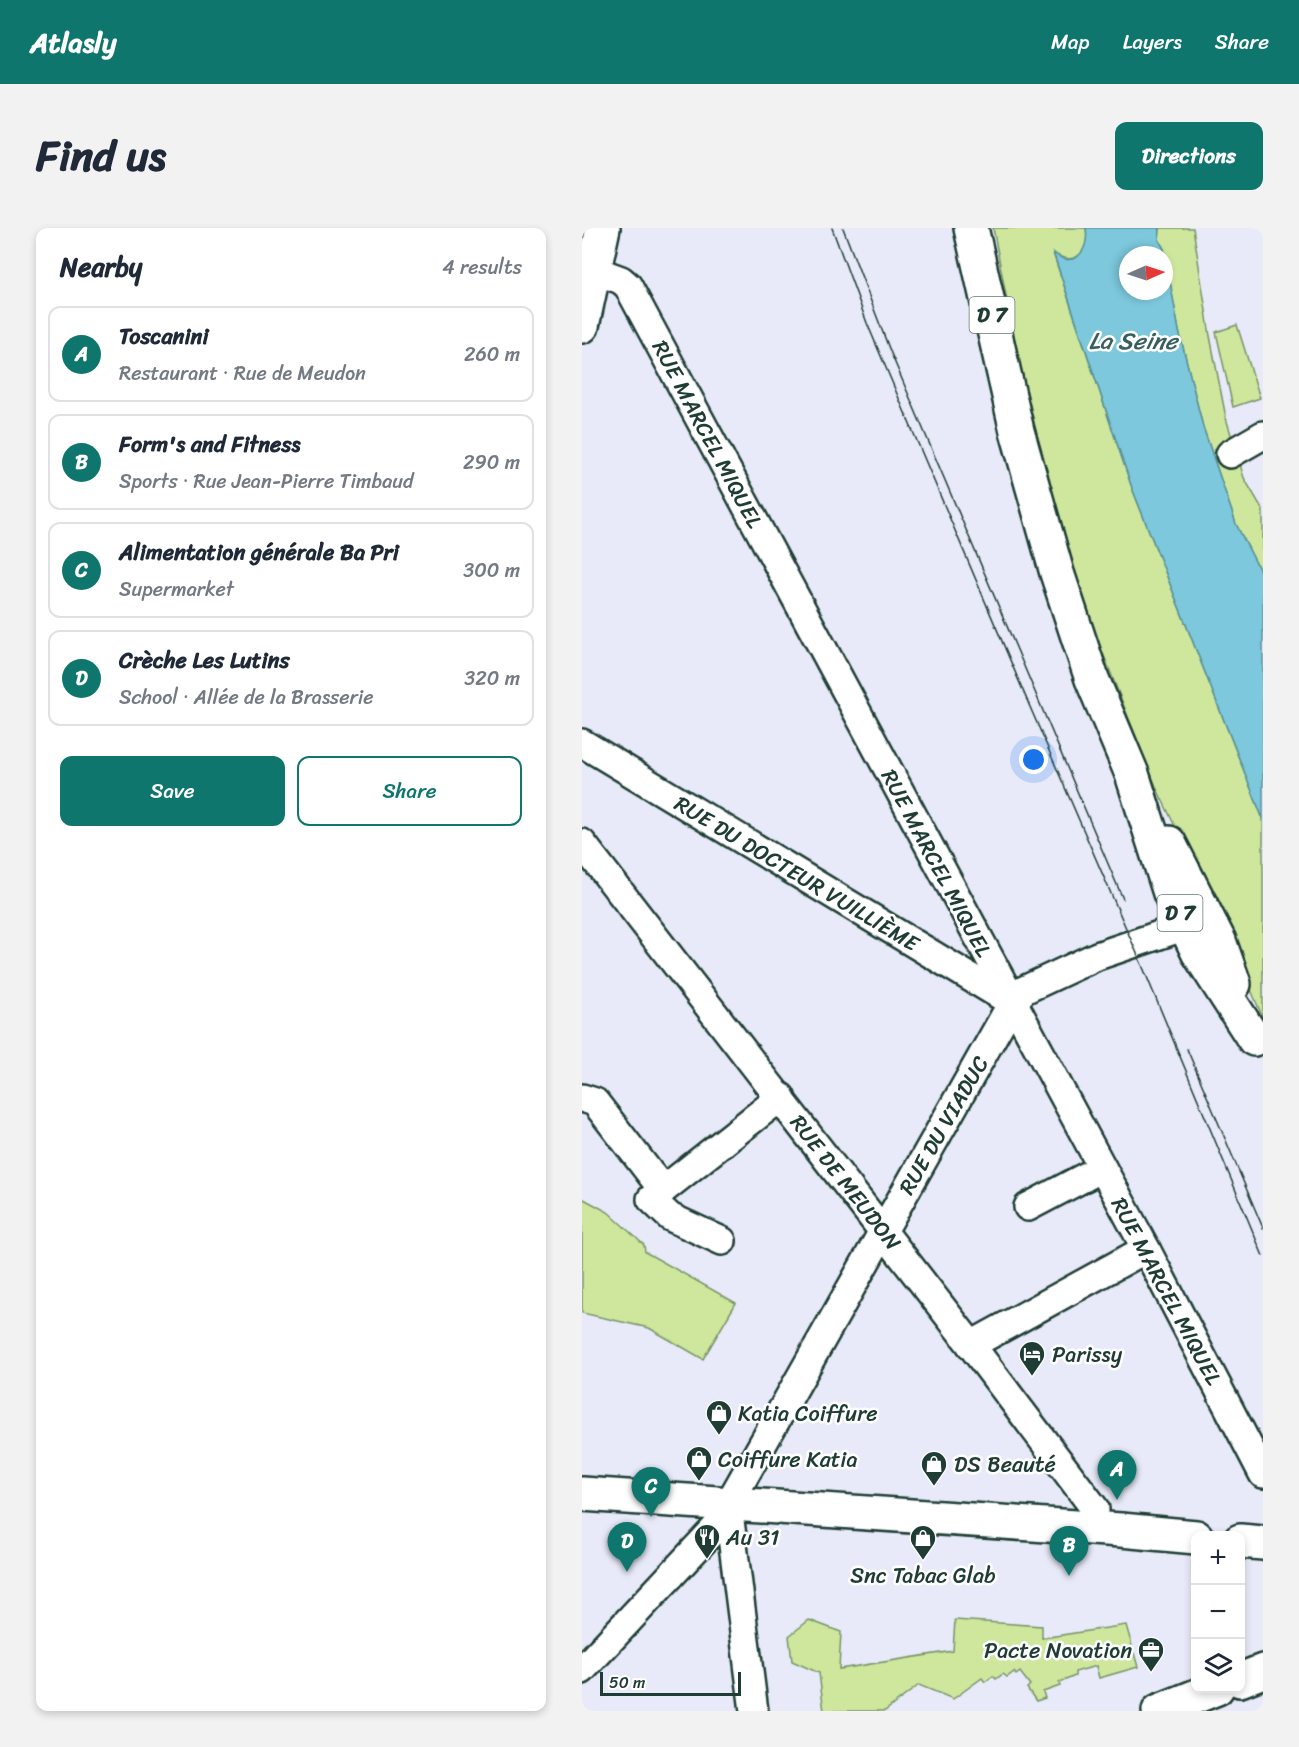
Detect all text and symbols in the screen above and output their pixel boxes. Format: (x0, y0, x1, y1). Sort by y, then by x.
text: Atlasly (30, 18, 117, 67)
text: Map (1051, 23, 1090, 61)
text: Layers (1123, 23, 1182, 61)
text: Share (1215, 23, 1269, 61)
text: Find us (36, 119, 166, 193)
button: Directions (1115, 122, 1263, 190)
text: Nearby (60, 244, 142, 290)
north arrow (1119, 246, 1173, 300)
text: 4 results (442, 250, 522, 285)
road number: D 7 (970, 297, 1014, 333)
text: Toscanini (119, 317, 209, 356)
water label: La Seine (1089, 320, 1180, 362)
street label: RUE MARCEL MIQUEL (641, 333, 774, 536)
text: A (75, 337, 88, 372)
text: 260 m (464, 337, 520, 372)
text: Restaurant · Rue de Meudon (119, 356, 366, 391)
text: Form's and Fitness (119, 425, 301, 464)
text: B (75, 445, 88, 480)
text: 290 m (463, 445, 520, 480)
text: Sports · Rue Jean-Pierre Timbaud (119, 464, 413, 499)
text: Alimentation générale Ba Pri (119, 533, 399, 572)
text: C (75, 553, 88, 588)
text: 300 m (463, 553, 520, 588)
text: Supermarket (119, 572, 234, 607)
text: Crèche Les Lutins (119, 641, 290, 680)
text: D (76, 661, 87, 696)
text: 320 m (464, 661, 520, 696)
text: School · Allée de la Brasserie (119, 680, 374, 715)
your location (1019, 745, 1048, 774)
button: Save (60, 756, 285, 826)
button: Share (297, 756, 522, 826)
street label: RUE MARCEL MIQUEL (870, 762, 1003, 965)
street label: RUE DU DOCTEUR VUILLIÈME (667, 785, 928, 963)
road number: D 7 (1158, 895, 1202, 931)
street label: RUE DU VIADUC (888, 1048, 999, 1202)
street label: RUE DE MEUDON (780, 1106, 912, 1259)
street label: RUE MARCEL MIQUEL (1100, 1190, 1233, 1393)
place label: Parissy (1052, 1335, 1123, 1374)
hotel icon: Parissy (1017, 1339, 1047, 1377)
place label: Katia Coiffure (738, 1394, 877, 1433)
shop icon: Katia Coiffure (704, 1398, 734, 1436)
place label: Coiffure Katia (718, 1440, 857, 1479)
shop icon: Coiffure Katia (684, 1444, 714, 1482)
place label: DS Beauté (954, 1445, 1056, 1484)
shop icon: DS Beauté (919, 1449, 949, 1487)
pin: A (1098, 1450, 1136, 1500)
pin: C (632, 1468, 670, 1517)
place label: Au 31 (725, 1518, 779, 1557)
pin: D (608, 1522, 646, 1572)
restaurant icon: Au 31 (692, 1522, 722, 1560)
shop icon: Snc Tabac Glab (908, 1523, 938, 1561)
pin: B (1050, 1526, 1088, 1576)
map controls (1191, 1531, 1245, 1693)
button: + (1191, 1531, 1245, 1585)
place label: Snc Tabac Glab (850, 1556, 996, 1595)
button: − (1191, 1585, 1245, 1639)
place label: Pacte Novation (984, 1631, 1132, 1670)
office icon: Pacte Novation (1136, 1635, 1166, 1673)
button: layers (1191, 1639, 1245, 1693)
text: 50 m (609, 1668, 645, 1697)
scale bar (600, 1669, 741, 1696)

